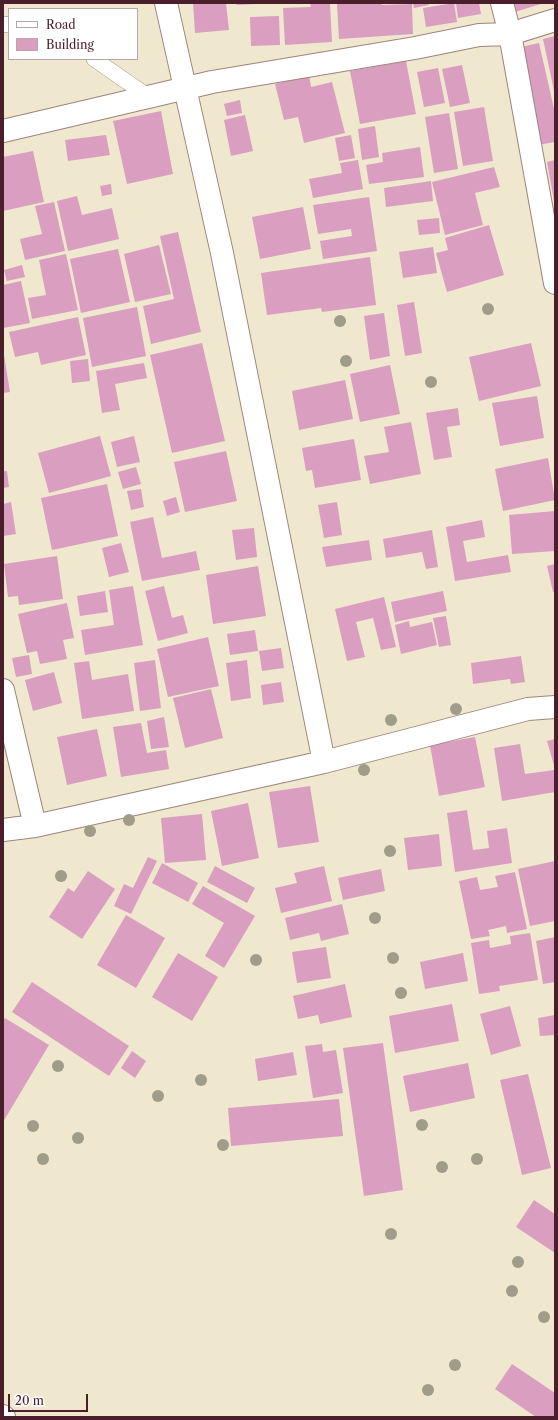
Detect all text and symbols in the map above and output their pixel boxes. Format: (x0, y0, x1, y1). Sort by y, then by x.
legend (8, 8, 138, 60)
text: Road (46, 17, 76, 32)
text: Building (46, 37, 94, 52)
scale bar (10, 1386, 90, 1412)
text: 20 m (15, 1393, 44, 1408)

